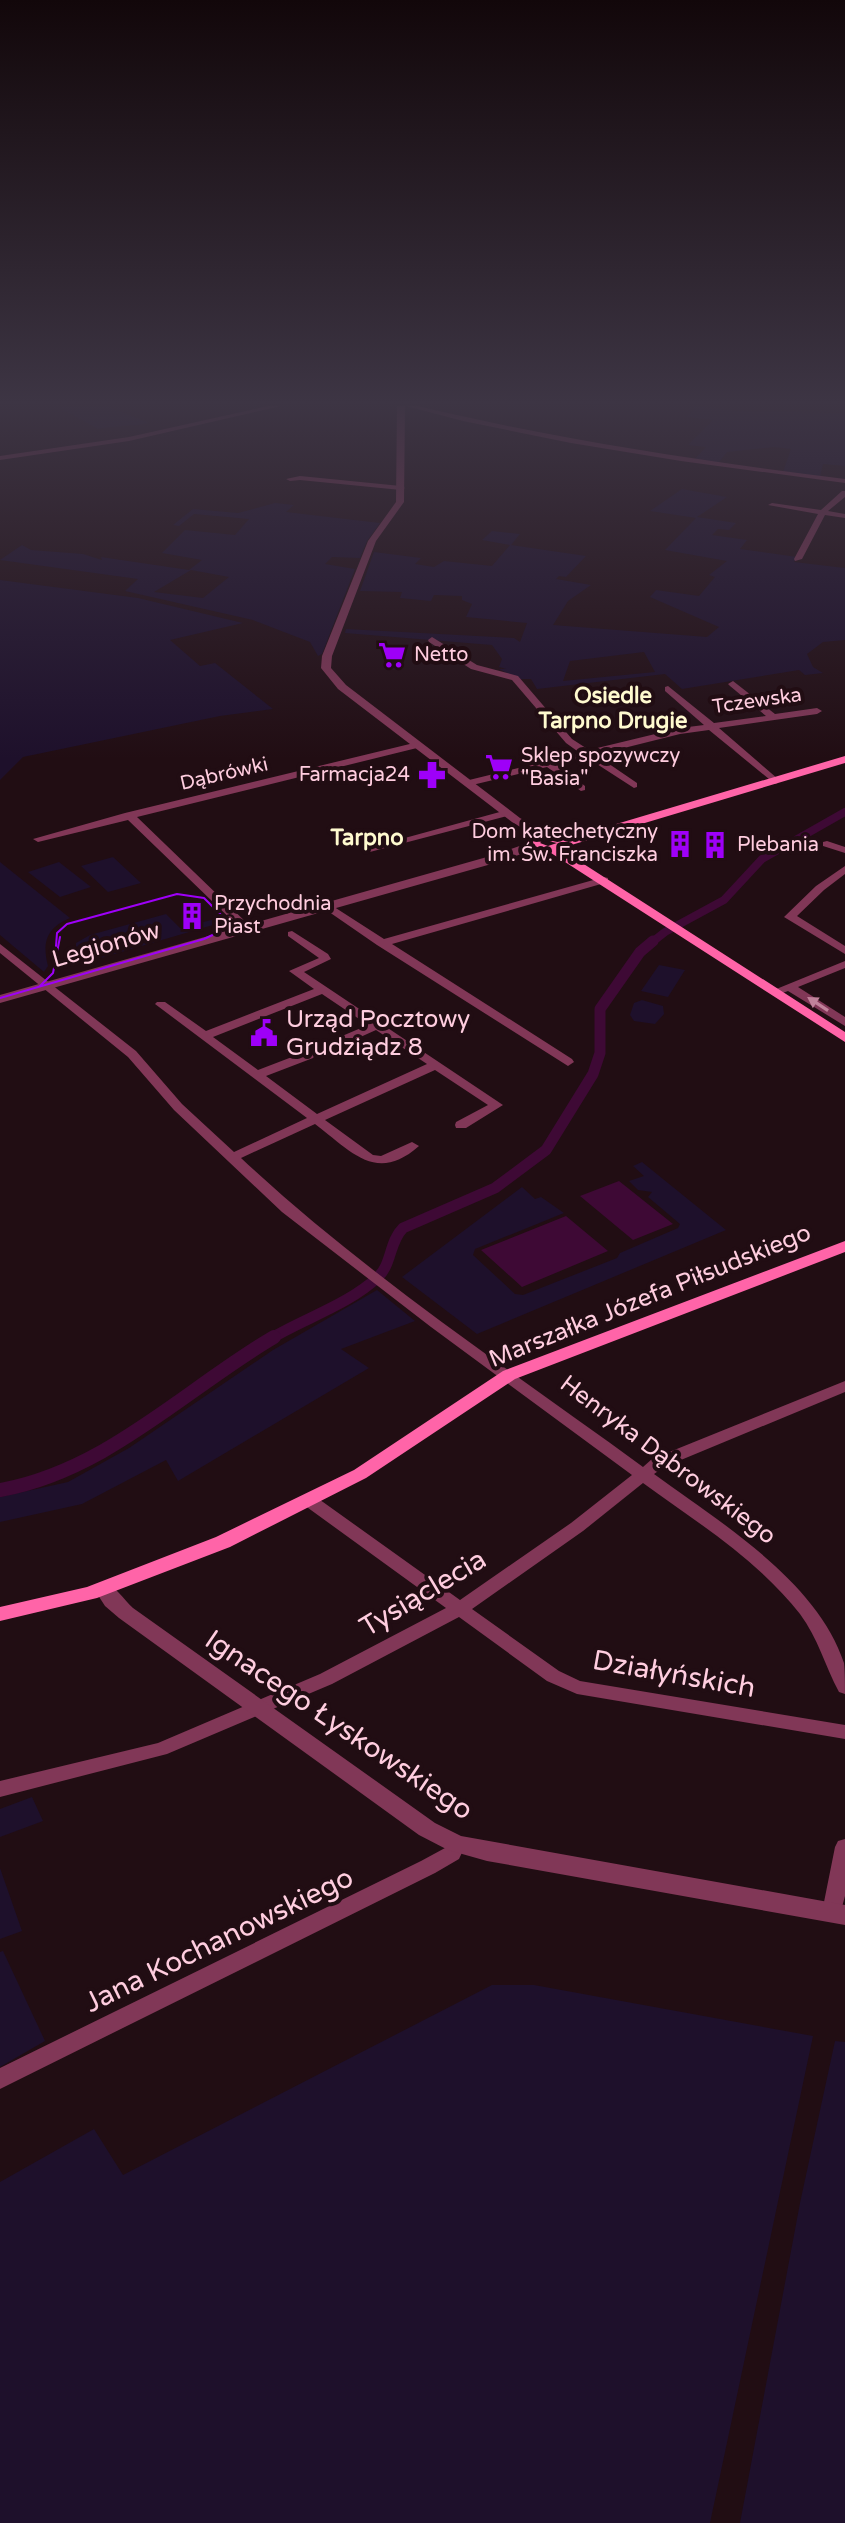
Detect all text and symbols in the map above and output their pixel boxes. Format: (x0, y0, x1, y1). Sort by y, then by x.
supermarket icon: Netto (377, 640, 407, 670)
place label: Netto (414, 643, 468, 667)
district label: Osiedle Tarpno Drugie (538, 683, 687, 734)
street label: Tczewska (711, 683, 803, 719)
place label: Sklep spozywczy "Basia" (521, 744, 681, 791)
street label: Dąbrówki (178, 752, 270, 796)
supermarket icon: Sklep spozywczy "Basia" (484, 752, 514, 782)
pharmacy icon: Farmacja24 (417, 760, 447, 790)
place label: Farmacja24 (299, 763, 410, 787)
place label: Dom katechetyczny im. Św. Franciszka (471, 820, 658, 867)
district label: Tarpno (329, 825, 404, 851)
building icon: Dom katechetyczny im. Św. Franciszka (665, 829, 695, 859)
building icon: Plebania (700, 830, 730, 860)
place label: Plebania (737, 833, 819, 857)
place label: Przychodnia Piast (214, 892, 332, 939)
building icon: Przychodnia Piast (177, 901, 207, 931)
street label: Legionów (49, 916, 163, 974)
one-way arrow (807, 997, 828, 1012)
place label: Urząd Pocztowy Grudziądz 8 (286, 1005, 470, 1062)
public building icon: Urząd Pocztowy Grudziądz 8 (249, 1018, 279, 1048)
street label: Marszałka Józefa Piłsudskiego (485, 1218, 815, 1374)
street label: Henryka Dąbrowskiego (554, 1369, 782, 1551)
street label: Tysiąclecia (354, 1542, 492, 1644)
street label: Ignacego Łyskowskiego (199, 1623, 479, 1827)
street label: Działyńskich (590, 1643, 758, 1705)
street label: Jana Kochanowskiego (79, 1860, 359, 2020)

